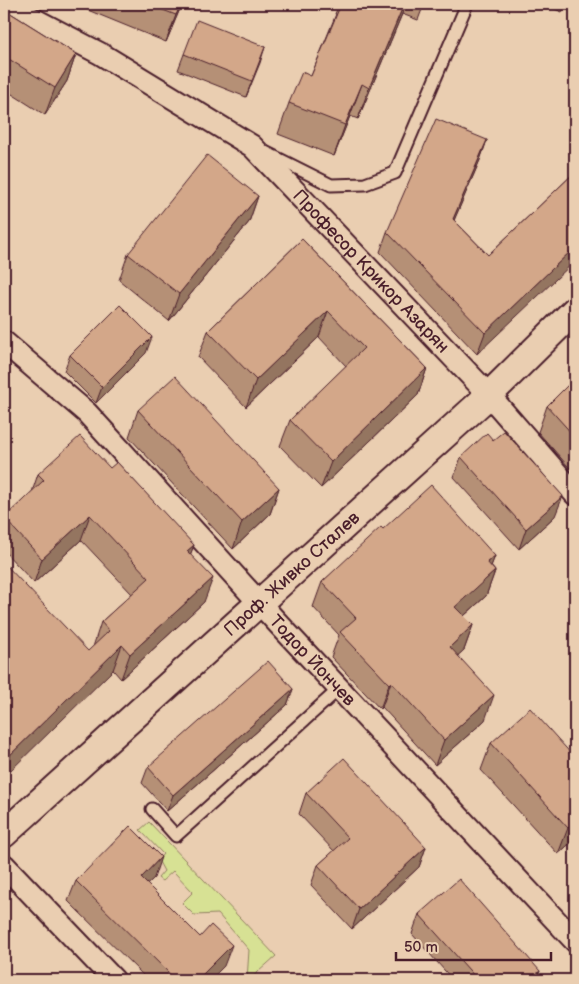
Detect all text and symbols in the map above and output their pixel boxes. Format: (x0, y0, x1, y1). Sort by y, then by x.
street label: Професор Крикор Азарян (288, 186, 453, 358)
street label: Проф. Живко Сталев (220, 507, 365, 641)
street label: Тодор Йончев (265, 611, 360, 711)
scale bar (396, 929, 552, 961)
text: 50 m (404, 938, 438, 957)

